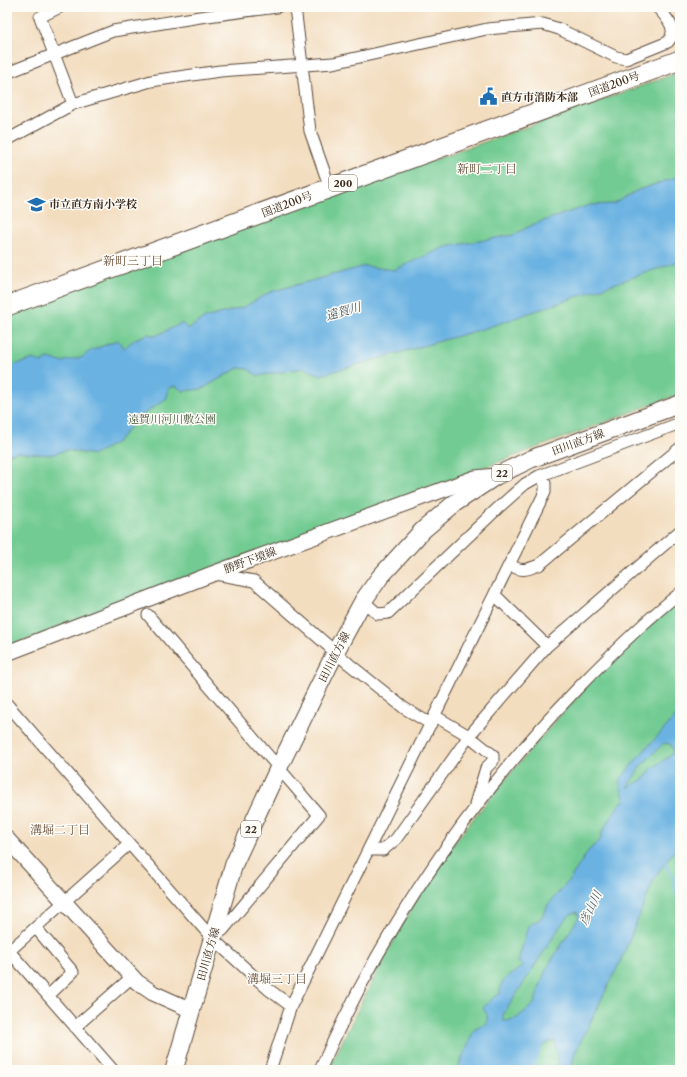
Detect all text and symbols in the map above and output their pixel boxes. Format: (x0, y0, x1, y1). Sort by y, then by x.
street label: 国道200号 (587, 68, 641, 100)
public building icon: 直方市消防本部 (478, 87, 498, 107)
place label: 直方市消防本部 (501, 90, 578, 104)
district label: 新町二丁目 (457, 161, 517, 176)
road number: 200 (329, 175, 357, 191)
street label: 国道200号 (260, 188, 314, 220)
school or university icon: 市立直方南小学校 (26, 194, 46, 214)
place label: 市立直方南小学校 (49, 197, 137, 211)
district label: 新町三丁目 (103, 253, 163, 268)
water label: 遠賀川 (324, 298, 364, 323)
park label: 遠賀川河川敷公園 (128, 412, 216, 426)
street label: 田川直方線 (550, 426, 606, 458)
road number: 22 (492, 465, 512, 481)
street label: 勝野下境線 (222, 544, 278, 576)
street label: 田川直方線 (315, 629, 353, 685)
road number: 22 (241, 821, 261, 837)
district label: 溝堀二丁目 (30, 822, 90, 837)
water label: 彦山川 (575, 887, 606, 927)
street label: 田川直方線 (194, 926, 222, 982)
district label: 溝堀三丁目 (247, 971, 307, 986)

